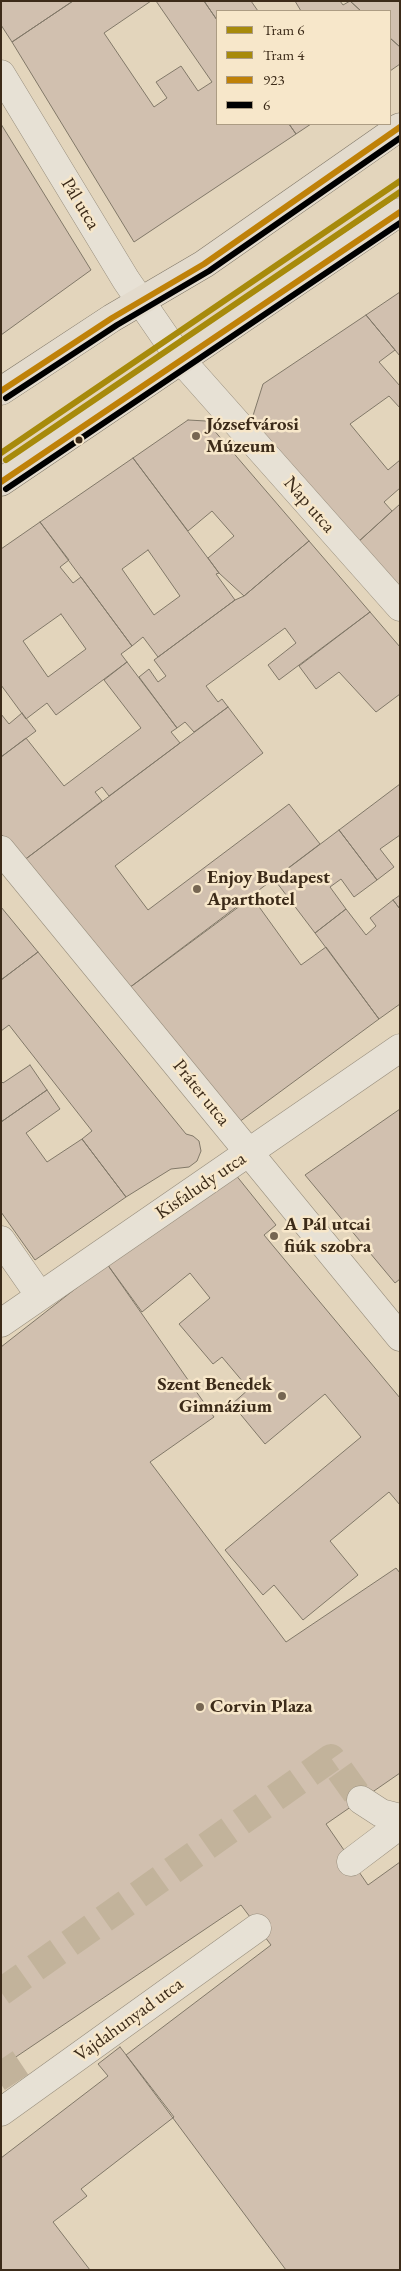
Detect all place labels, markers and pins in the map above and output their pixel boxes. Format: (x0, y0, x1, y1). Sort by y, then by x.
place label: Józsefvárosi Múzeum (206, 414, 299, 458)
marker: Józsefvárosi Múzeum (190, 430, 202, 442)
unlabelled marker (74, 435, 84, 445)
place label: Enjoy Budapest Aparthotel (207, 867, 330, 911)
marker: Enjoy Budapest Aparthotel (191, 883, 203, 895)
place label: A Pál utcai fiúk szobra (284, 1214, 371, 1258)
marker: A Pál utcai fiúk szobra (268, 1230, 280, 1242)
place label: Szent Benedek Gimnázium (157, 1374, 272, 1418)
marker: Szent Benedek Gimnázium (276, 1390, 288, 1402)
place label: Corvin Plaza (210, 1696, 312, 1718)
marker: Corvin Plaza (194, 1701, 206, 1713)

